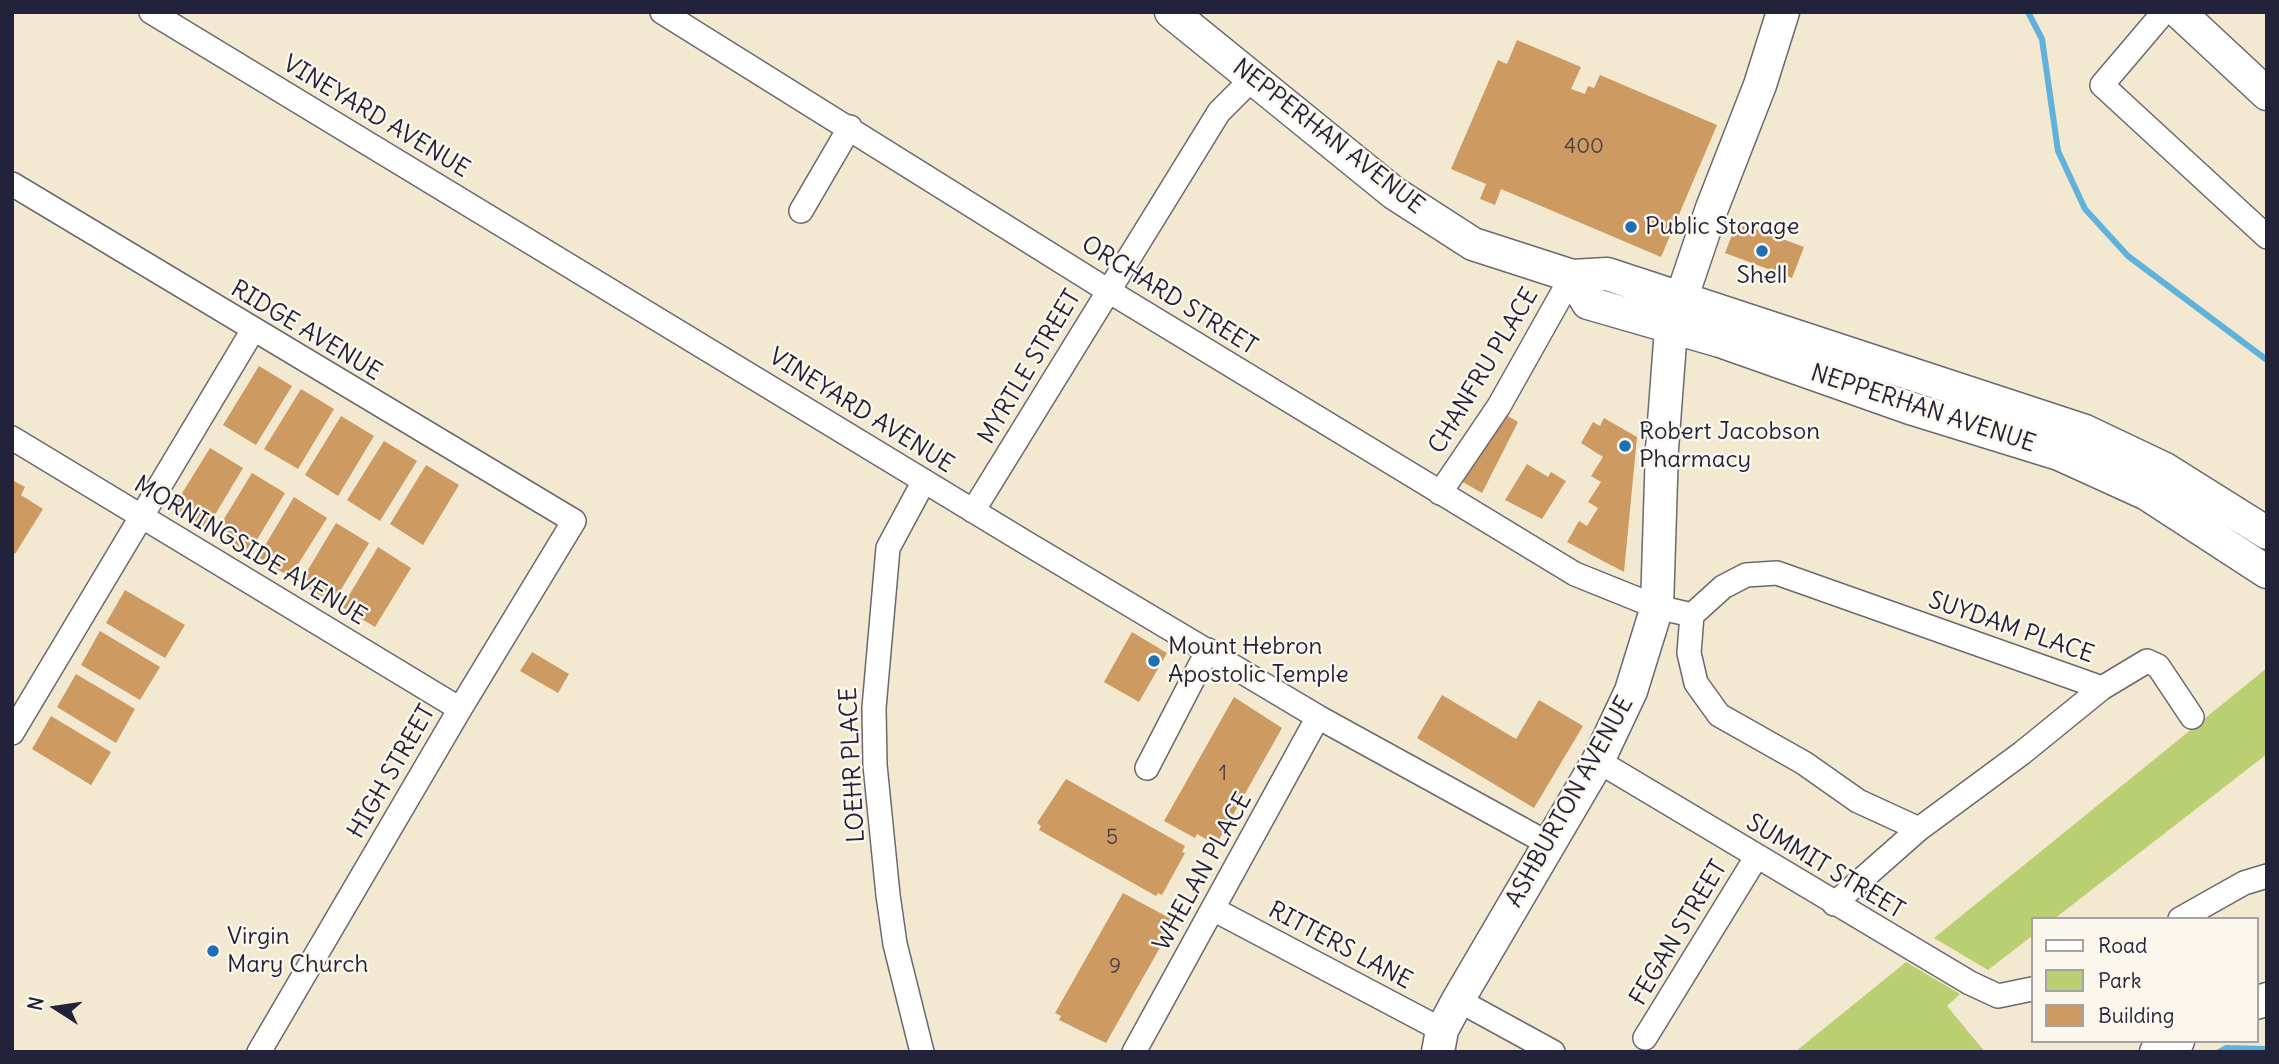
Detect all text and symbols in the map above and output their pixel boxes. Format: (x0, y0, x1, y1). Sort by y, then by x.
street label: VINEYARD AVENUE (277, 50, 475, 184)
street label: NEPPERHAN AVENUE (1227, 53, 1429, 221)
house number: 400 (1564, 134, 1604, 160)
place label: Public Storage (1645, 213, 1799, 241)
marker: Public Storage (1623, 219, 1639, 235)
street label: ORCHARD STREET (1076, 230, 1262, 362)
marker: Shell (1754, 243, 1770, 259)
place label: Shell (1737, 262, 1787, 290)
street label: RIDGE AVENUE (225, 275, 387, 387)
street label: CHANFRU PLACE (1423, 283, 1545, 459)
street label: MYRTLE STREET (973, 285, 1087, 449)
street label: VINEYARD AVENUE (763, 342, 959, 480)
street label: NEPPERHAN AVENUE (1807, 359, 2039, 459)
place label: Robert Jacobson Pharmacy (1639, 418, 1820, 474)
marker: Robert Jacobson Pharmacy (1617, 438, 1633, 454)
street label: MORNINGSIDE AVENUE (129, 470, 371, 632)
street label: SUYDAM PLACE (1924, 586, 2098, 670)
place label: Mount Hebron Apostolic Temple (1168, 633, 1349, 689)
marker: Mount Hebron Apostolic Temple (1146, 653, 1162, 669)
street label: LOEHR PLACE (835, 687, 871, 843)
street label: ASHBURTON AVENUE (1500, 692, 1640, 912)
street label: HIGH STREET (342, 700, 442, 844)
house number: 1 (1219, 761, 1227, 787)
street label: WHELAN PLACE (1148, 788, 1258, 956)
street label: SUMMIT STREET (1741, 809, 1909, 925)
house number: 5 (1106, 825, 1118, 851)
street label: FEGAN STREET (1624, 855, 1734, 1011)
street label: RITTERS LANE (1263, 896, 1417, 996)
legend (2030, 917, 2258, 1043)
place label: Virgin Mary Church (227, 923, 368, 979)
text: Road (2098, 932, 2147, 959)
marker: Virgin Mary Church (205, 943, 221, 959)
house number: 9 (1109, 954, 1121, 980)
text: Park (2098, 967, 2141, 994)
north arrow (21, 973, 91, 1043)
text: N (22, 995, 49, 1013)
text: Building (2098, 1002, 2174, 1029)

